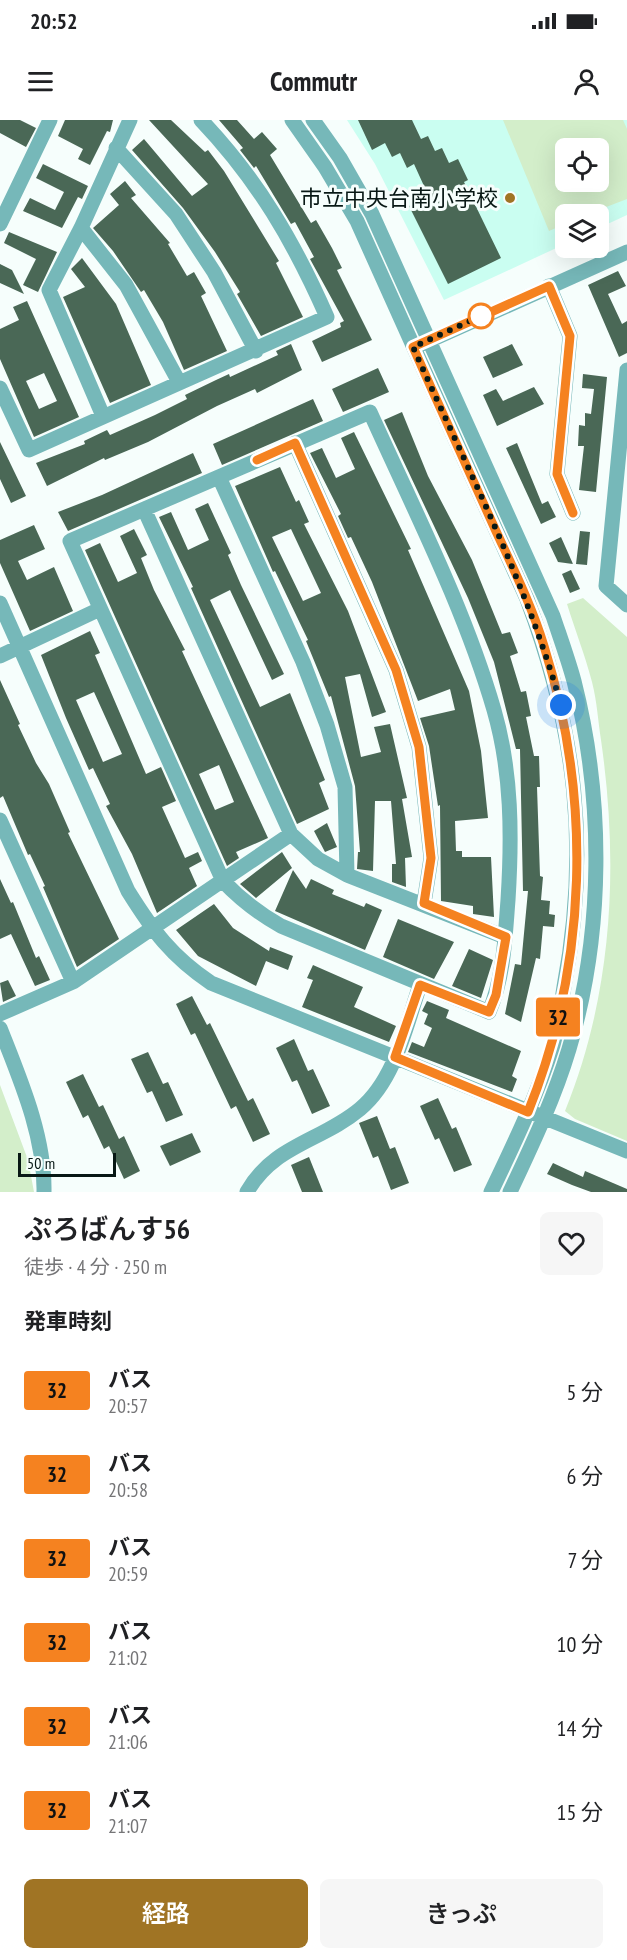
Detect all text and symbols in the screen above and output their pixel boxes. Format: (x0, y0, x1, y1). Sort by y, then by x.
text: 20:52 (30, 7, 78, 35)
text: Commutr (270, 64, 357, 98)
icon: menu (24, 65, 57, 98)
icon: person (570, 65, 603, 98)
map controls (555, 138, 609, 258)
button: locate (555, 138, 609, 192)
place label: 市立中央台南小学校 (300, 184, 498, 212)
marker: 市立中央台南小学校 (503, 191, 517, 205)
button: layers (555, 204, 609, 258)
unlabelled marker (468, 303, 494, 329)
your location (546, 690, 576, 720)
line badge: 32 (531, 998, 585, 1036)
text: 32 (548, 1004, 568, 1031)
scale bar (18, 1150, 116, 1178)
text: 50 m (27, 1153, 55, 1173)
text: ぷろばんす56 (24, 1210, 190, 1247)
button: heart (540, 1212, 603, 1275)
text: 徒歩 · 4 分 · 250 m (24, 1254, 167, 1280)
text: 発車時刻 (24, 1307, 112, 1335)
text: バス (108, 1365, 152, 1393)
text: 32 (47, 1377, 67, 1404)
text: 5 分 (566, 1378, 603, 1406)
text: 20:57 (108, 1393, 148, 1419)
text: バス (108, 1449, 152, 1477)
text: 32 (47, 1461, 67, 1488)
text: 6 分 (566, 1462, 603, 1490)
text: 20:58 (108, 1477, 148, 1503)
text: バス (108, 1533, 152, 1561)
text: 32 (47, 1545, 67, 1572)
text: 7 分 (567, 1546, 603, 1574)
text: 20:59 (108, 1561, 148, 1587)
text: バス (108, 1617, 152, 1645)
text: 32 (47, 1629, 67, 1656)
text: 10 分 (557, 1630, 603, 1658)
text: 21:02 (108, 1645, 148, 1671)
text: バス (108, 1701, 152, 1729)
text: 32 (47, 1713, 67, 1740)
text: 14 分 (557, 1714, 603, 1742)
text: 21:06 (108, 1729, 148, 1755)
text: バス (108, 1785, 152, 1813)
text: 32 (47, 1797, 67, 1824)
text: 15 分 (557, 1798, 603, 1826)
text: 21:07 (108, 1813, 148, 1839)
button: 経路 (24, 1879, 308, 1948)
button: きっぷ (320, 1879, 603, 1948)

